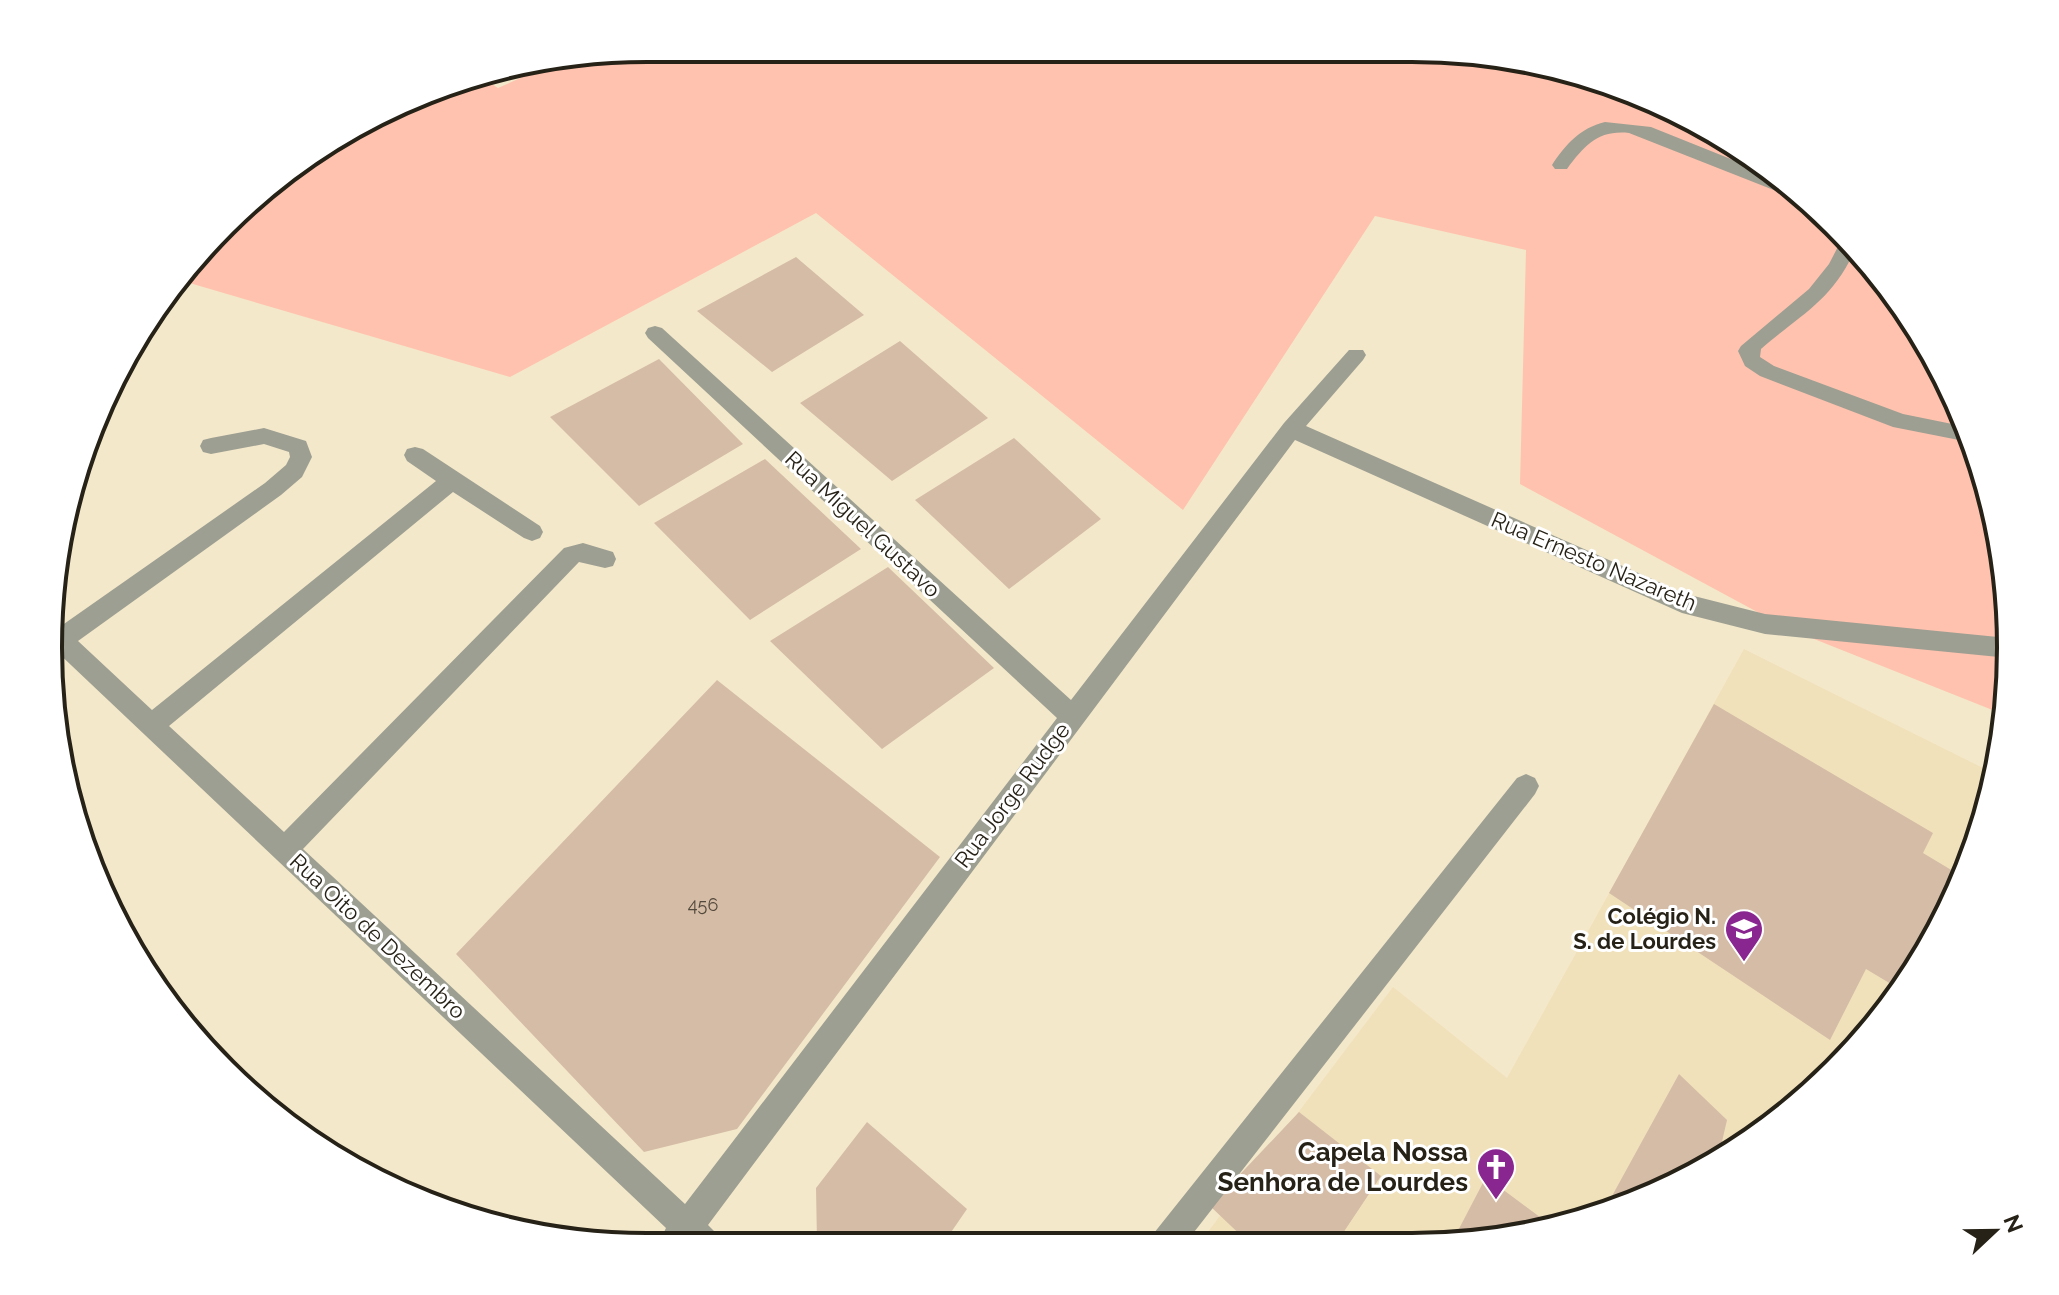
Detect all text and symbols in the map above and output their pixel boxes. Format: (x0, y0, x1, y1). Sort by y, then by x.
street label: Rua Miguel Gustavo (780, 445, 946, 603)
street label: Rua Ernesto Nazareth (1488, 506, 1700, 616)
street label: Rua Jorge Rudge (949, 717, 1075, 873)
street label: Rua Oito de Dezembro (285, 848, 471, 1024)
house number: 456 (688, 894, 718, 915)
place label: Colégio N. S. de Lourdes (1573, 903, 1716, 954)
school or university icon: Colégio N. S. de Lourdes (1723, 908, 1765, 963)
place label: Capela Nossa Senhora de Lourdes (1218, 1137, 1468, 1197)
church icon: Capela Nossa Senhora de Lourdes (1475, 1146, 1517, 1201)
north arrow (1955, 1191, 2035, 1271)
text: N (1998, 1211, 2029, 1236)

